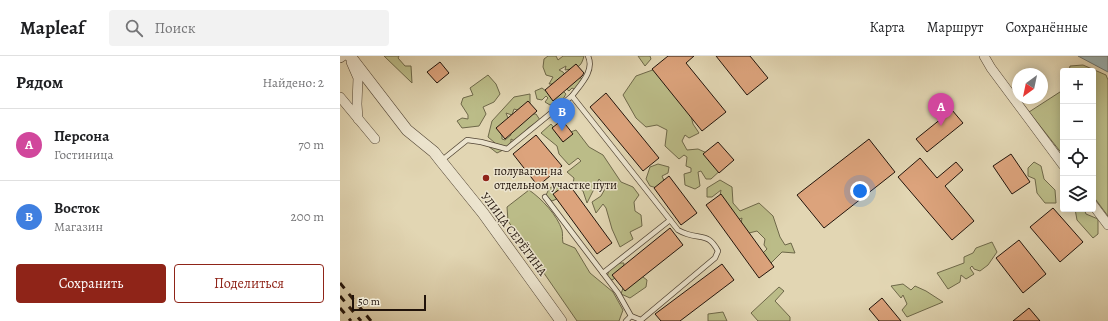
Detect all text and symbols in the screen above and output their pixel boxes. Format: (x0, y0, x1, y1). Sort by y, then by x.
search box (109, 10, 389, 46)
text: Mapleaf (20, 15, 85, 41)
icon: search (123, 17, 145, 39)
text: Поиск (155, 18, 196, 38)
text: Карта (870, 18, 905, 37)
text: Маршрут (927, 18, 983, 37)
text: Сохранённые (1005, 18, 1088, 37)
north arrow (1012, 68, 1048, 104)
map controls (1060, 68, 1096, 212)
button: + (1060, 68, 1096, 104)
text: Рядом (16, 71, 63, 94)
text: Найдено: 2 (263, 74, 324, 91)
pin: A (928, 93, 954, 126)
pin: B (549, 98, 575, 131)
button: − (1060, 104, 1096, 140)
text: Персона (54, 126, 109, 146)
text: A (25, 136, 33, 153)
text: 70 m (298, 136, 324, 153)
button: locate (1060, 140, 1096, 176)
text: Гостиница (54, 146, 114, 163)
place label: полувагон на отдельном участке пути (494, 163, 617, 193)
marker: полувагон на отдельном участке пути (481, 173, 491, 183)
button: layers (1060, 176, 1096, 212)
your location (850, 181, 870, 201)
street label: УЛИЦА СЕРЁГИНА (477, 189, 551, 280)
text: Восток (54, 198, 100, 218)
text: B (25, 208, 33, 225)
text: 200 m (291, 208, 324, 225)
text: Магазин (54, 218, 103, 235)
button: Сохранить (16, 264, 166, 303)
button: Поделиться (174, 264, 324, 303)
scale bar (352, 293, 426, 312)
text: 50 m (358, 294, 380, 309)

